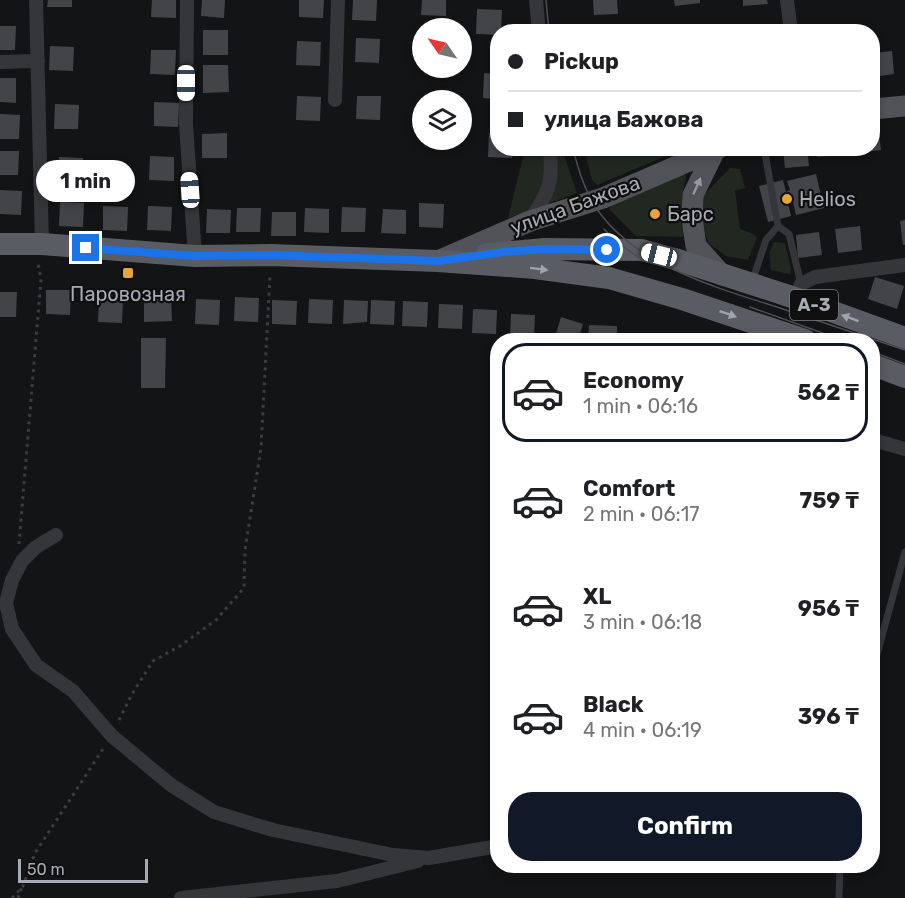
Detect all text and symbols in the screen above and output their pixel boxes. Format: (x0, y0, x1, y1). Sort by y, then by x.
north arrow (412, 18, 472, 78)
map controls (412, 18, 472, 150)
text: Pickup (544, 48, 619, 75)
car (177, 65, 195, 101)
button: layers (412, 90, 472, 150)
text: улица Бажова (544, 106, 703, 133)
callout: 1 min (36, 161, 136, 203)
text: 1 min (60, 169, 111, 193)
street label: улица Бажова (507, 170, 643, 240)
car (180, 171, 200, 209)
one-way arrow (692, 177, 702, 195)
place label: Helios (799, 187, 856, 211)
marker: Helios (780, 192, 794, 206)
place label: Барс (667, 202, 714, 226)
marker: Барс (648, 207, 662, 221)
route end (72, 234, 99, 261)
route start (593, 236, 620, 263)
car (639, 242, 679, 268)
one-way arrow (529, 264, 548, 274)
marker: Паровозная (121, 266, 135, 280)
place label: Паровозная (70, 282, 186, 306)
road number: А-3 (790, 290, 838, 320)
one-way arrow (719, 310, 737, 320)
one-way arrow (841, 313, 859, 322)
icon: car (511, 366, 565, 420)
text: Economy (583, 367, 684, 394)
text: 562 ₸ (798, 379, 859, 406)
text: 1 min · 06:16 (583, 394, 698, 418)
icon: car (511, 474, 565, 528)
text: Comfort (583, 475, 675, 502)
text: 759 ₸ (800, 487, 859, 514)
text: 2 min · 06:17 (583, 502, 699, 526)
icon: car (511, 582, 565, 636)
text: XL (583, 583, 611, 610)
text: 956 ₸ (798, 595, 859, 622)
text: 3 min · 06:18 (583, 610, 702, 634)
icon: car (511, 690, 565, 744)
text: Black (583, 691, 644, 718)
text: 396 ₸ (798, 703, 859, 730)
text: 4 min · 06:19 (583, 718, 702, 742)
button: Confirm (508, 792, 862, 861)
scale bar (18, 856, 148, 884)
text: 50 m (27, 860, 65, 879)

